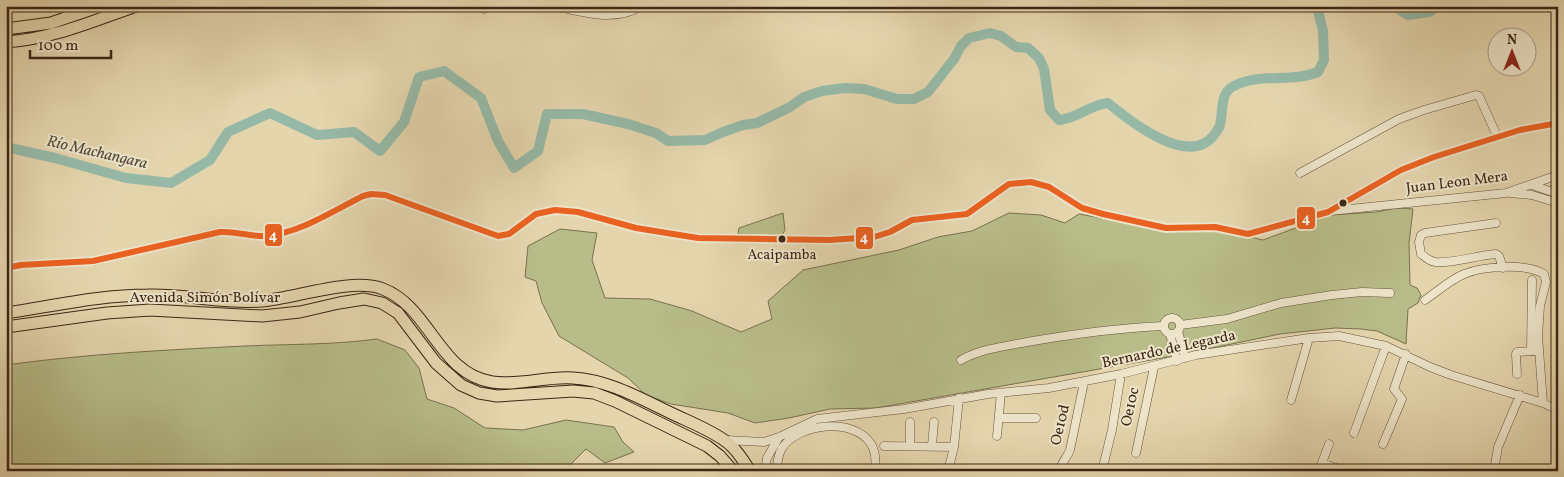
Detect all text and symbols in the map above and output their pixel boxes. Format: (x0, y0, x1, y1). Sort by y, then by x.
scale bar (30, 28, 111, 60)
north arrow (1486, 28, 1536, 78)
text: N (1507, 31, 1517, 50)
text: 100 m (38, 36, 78, 57)
water label: Río Machangara (44, 131, 150, 175)
street label: Juan Leon Mera (1405, 166, 1509, 200)
unlabelled marker (1338, 198, 1348, 208)
line badge: 4 (1296, 206, 1316, 230)
text: 4 (1302, 210, 1311, 229)
line badge: 4 (264, 223, 283, 247)
line badge: 4 (855, 226, 874, 250)
text: 4 (269, 227, 278, 246)
text: 4 (860, 229, 869, 248)
marker: Acaipamba (777, 234, 787, 244)
place label: Acaipamba (747, 246, 817, 265)
street label: Avenida Simón Bolívar (130, 288, 280, 309)
street label: Bernardo de Legarda (1100, 326, 1238, 374)
street label: Oe10c (1117, 385, 1145, 429)
street label: Oe10d (1046, 402, 1076, 448)

